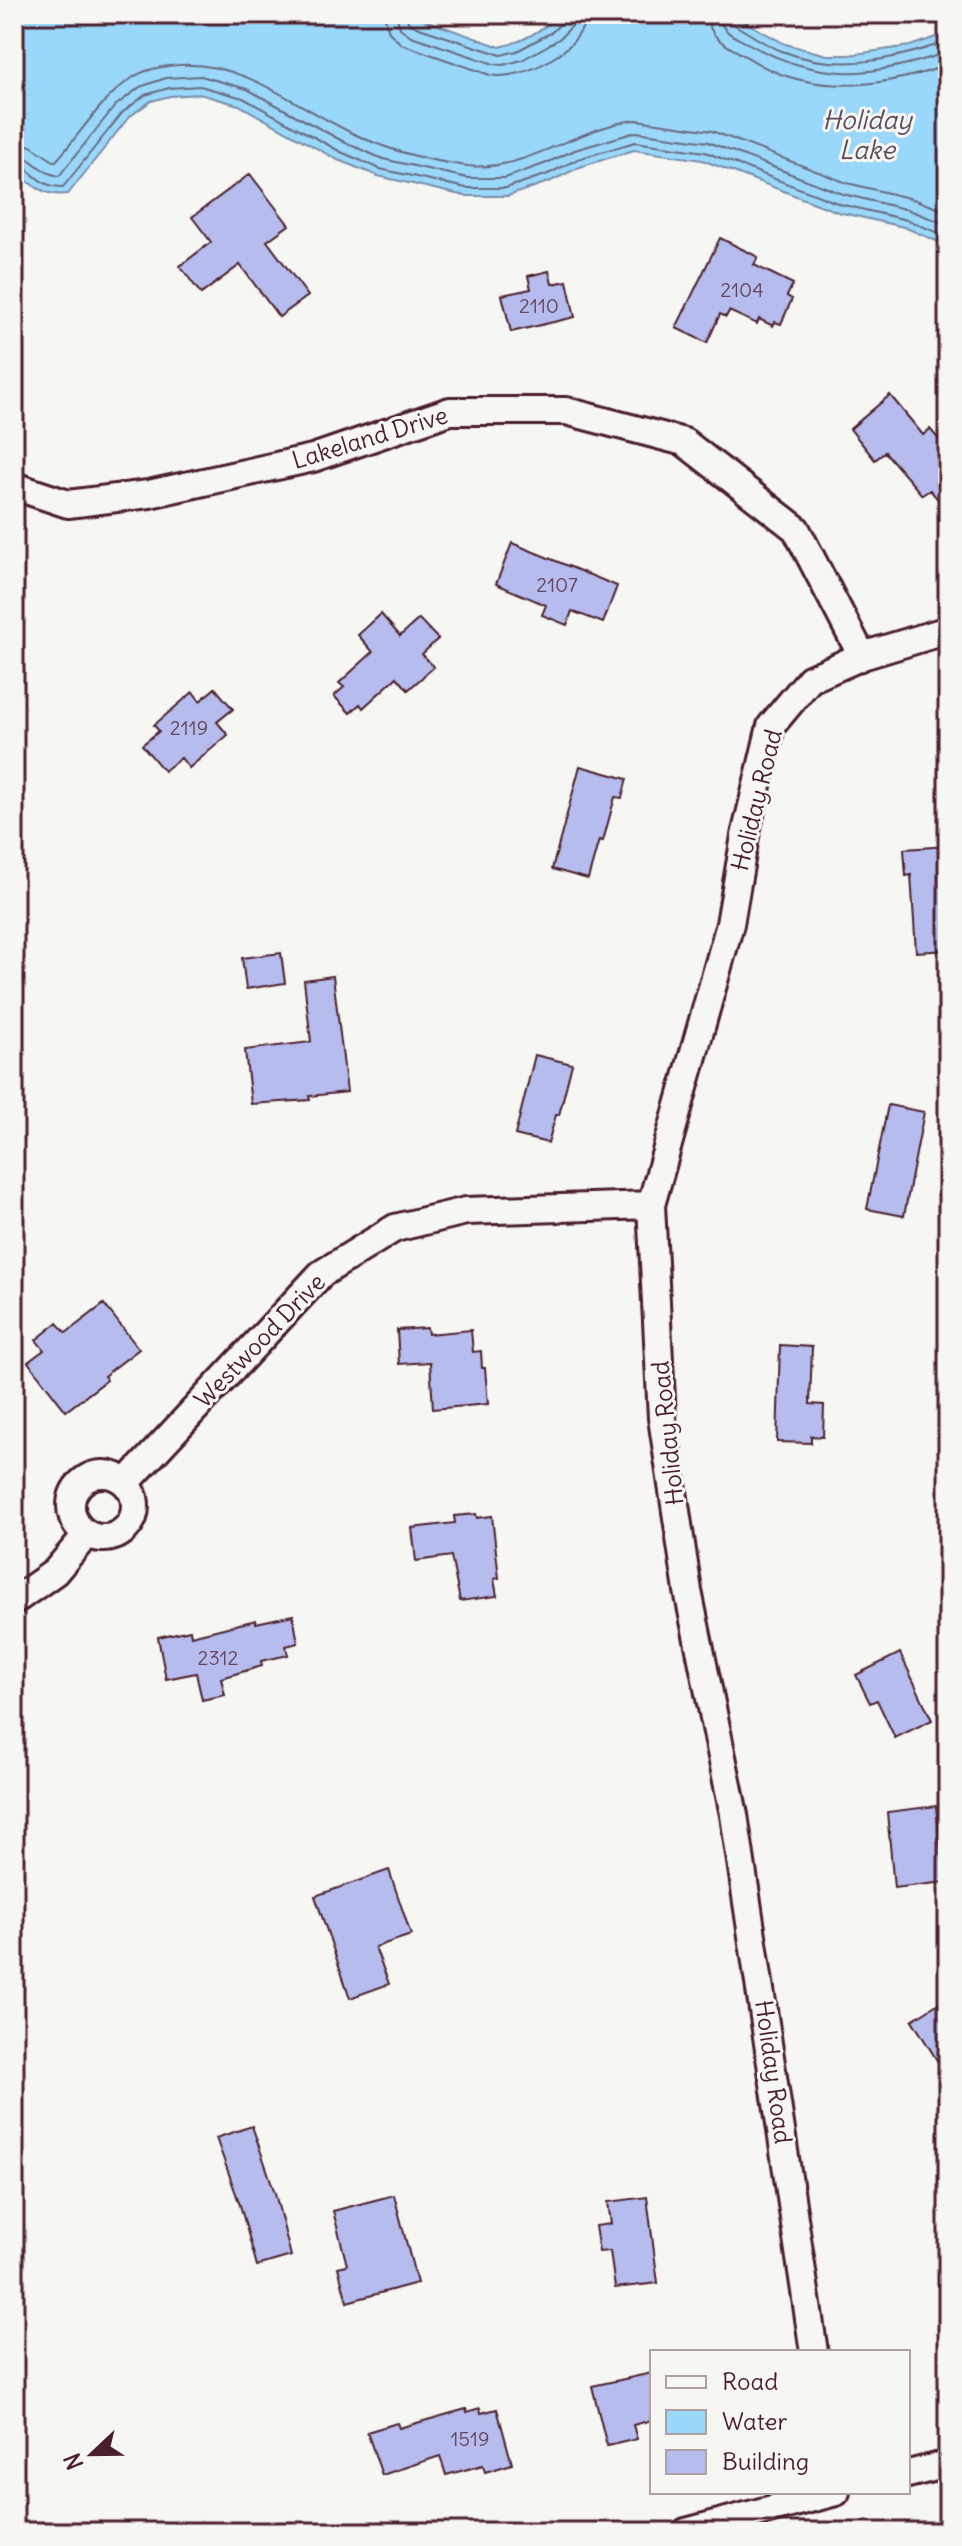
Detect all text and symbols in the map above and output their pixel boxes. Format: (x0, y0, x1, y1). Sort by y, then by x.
water label: Holiday Lake (822, 103, 914, 166)
house number: 2104 (720, 277, 764, 302)
house number: 2110 (519, 293, 559, 318)
street label: Lakeland Drive (288, 399, 451, 475)
house number: 2107 (536, 572, 578, 597)
house number: 2119 (170, 715, 208, 740)
street label: Holiday Road (724, 726, 788, 874)
street label: Westwood Drive (188, 1267, 331, 1414)
street label: Holiday Road (645, 1360, 689, 1507)
house number: 2312 (198, 1645, 239, 1670)
street label: Holiday Road (749, 1998, 799, 2146)
legend (650, 2350, 910, 2494)
text: Road (722, 2366, 778, 2396)
text: Water (722, 2406, 787, 2436)
north arrow (52, 2414, 132, 2494)
house number: 1519 (451, 2426, 489, 2451)
text: Building (722, 2446, 809, 2476)
text: N (58, 2449, 89, 2474)

